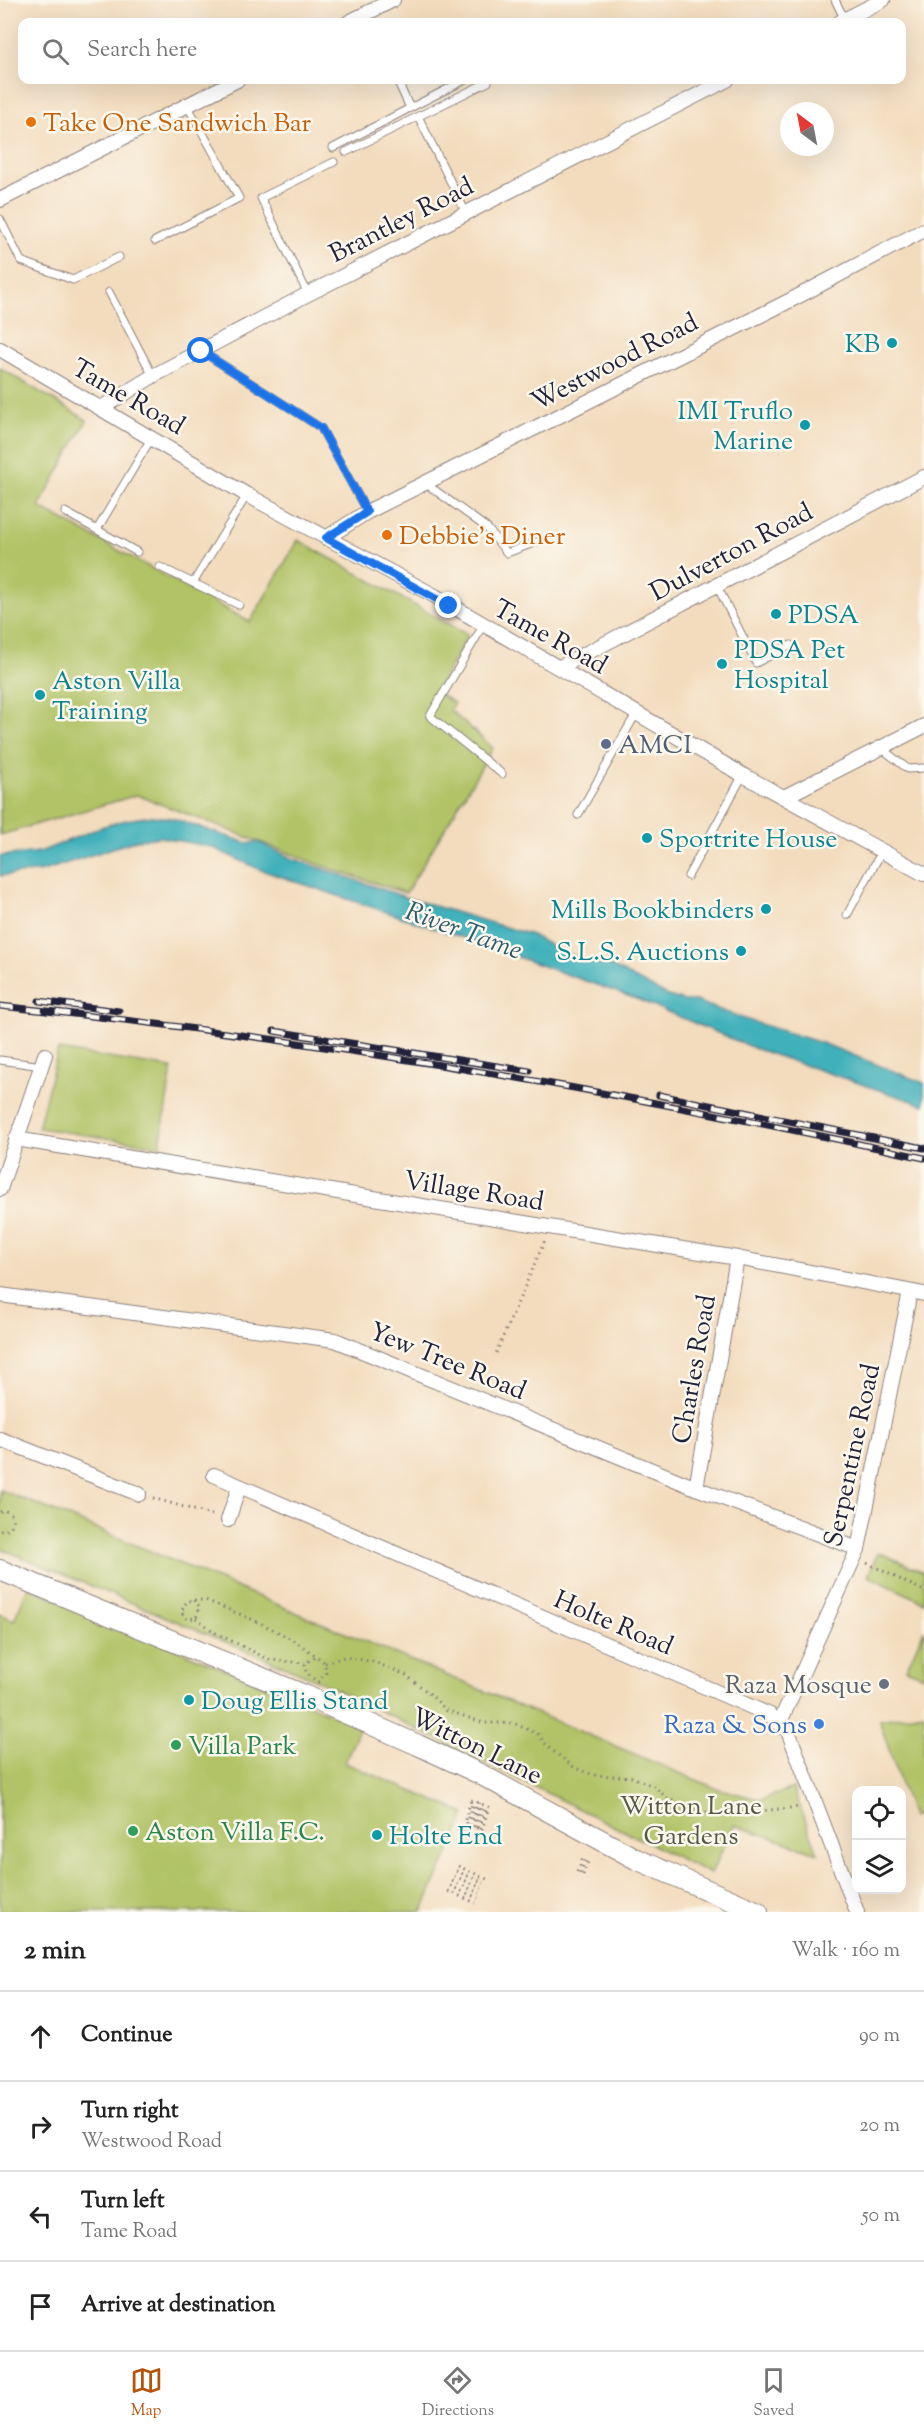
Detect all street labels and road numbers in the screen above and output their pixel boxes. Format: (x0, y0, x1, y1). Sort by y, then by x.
street label: Brantley Road (323, 169, 481, 274)
street label: Westwood Road (525, 305, 706, 421)
street label: Tame Road (64, 351, 192, 446)
street label: Dulverton Road (644, 495, 820, 612)
street label: Tame Road (486, 592, 614, 685)
street label: Village Road (401, 1163, 547, 1222)
street label: Charles Road (664, 1292, 727, 1447)
street label: Yew Tree Road (363, 1314, 532, 1411)
street label: Serpentine Road (816, 1360, 891, 1551)
street label: Holte Road (548, 1583, 679, 1666)
street label: Witton Lane (404, 1699, 548, 1795)

